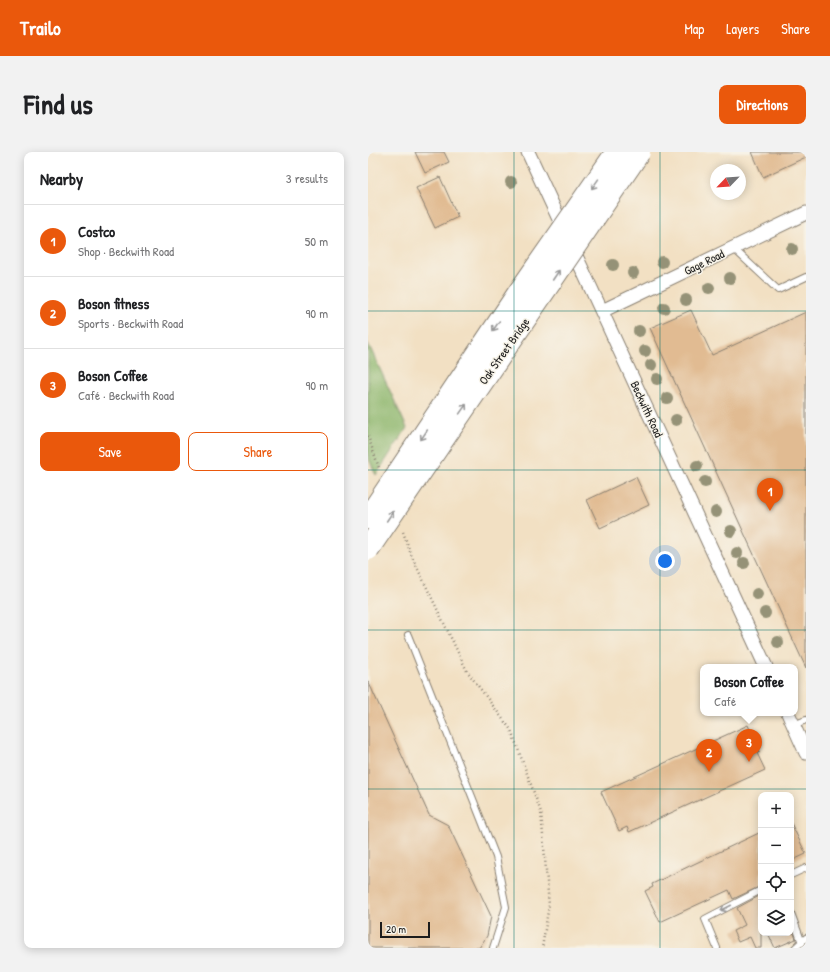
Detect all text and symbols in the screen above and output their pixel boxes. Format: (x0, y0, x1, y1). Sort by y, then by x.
text: Trailo (20, 15, 61, 41)
text: Map (684, 19, 704, 38)
text: Layers (726, 19, 759, 38)
text: Share (781, 19, 810, 38)
text: Find us (24, 85, 93, 123)
button: Directions (719, 85, 806, 124)
north arrow (710, 164, 746, 200)
text: Nearby (40, 167, 83, 190)
text: 3 results (286, 169, 328, 187)
one-way arrow (591, 178, 599, 189)
text: Costco (78, 221, 115, 242)
text: 1 (51, 232, 55, 250)
text: 50 m (305, 232, 328, 250)
text: Shop · Beckwith Road (78, 242, 174, 260)
street label: Gage Road (681, 245, 727, 279)
one-way arrow (552, 270, 560, 281)
text: Boson fitness (78, 293, 149, 314)
text: 2 (50, 304, 56, 322)
text: 90 m (306, 304, 328, 322)
text: Sports · Beckwith Road (78, 314, 183, 332)
street label: Oak Street Bridge (475, 314, 533, 388)
one-way arrow (492, 321, 500, 332)
text: Boson Coffee (78, 365, 148, 386)
text: 3 (50, 376, 56, 394)
text: 90 m (306, 376, 328, 394)
street label: Beckwith Road (627, 378, 668, 440)
text: Café · Beckwith Road (78, 386, 174, 404)
one-way arrow (459, 404, 467, 415)
one-way arrow (420, 429, 428, 440)
button: Save (40, 432, 180, 471)
button: Share (188, 432, 328, 471)
pin: 1 (757, 478, 783, 511)
one-way arrow (386, 511, 394, 522)
your location (655, 551, 675, 571)
popup (700, 664, 798, 716)
text: Boson Coffee (714, 671, 784, 692)
text: Café (714, 692, 736, 710)
pin: 3 (736, 729, 762, 762)
pin: 2 (696, 739, 722, 772)
map controls (758, 792, 794, 936)
button: + (758, 792, 794, 828)
button: − (758, 828, 794, 864)
button: locate (758, 864, 794, 900)
button: layers (758, 900, 794, 936)
one-way arrow (721, 905, 733, 912)
scale bar (380, 920, 430, 939)
text: 20 m (386, 922, 406, 936)

